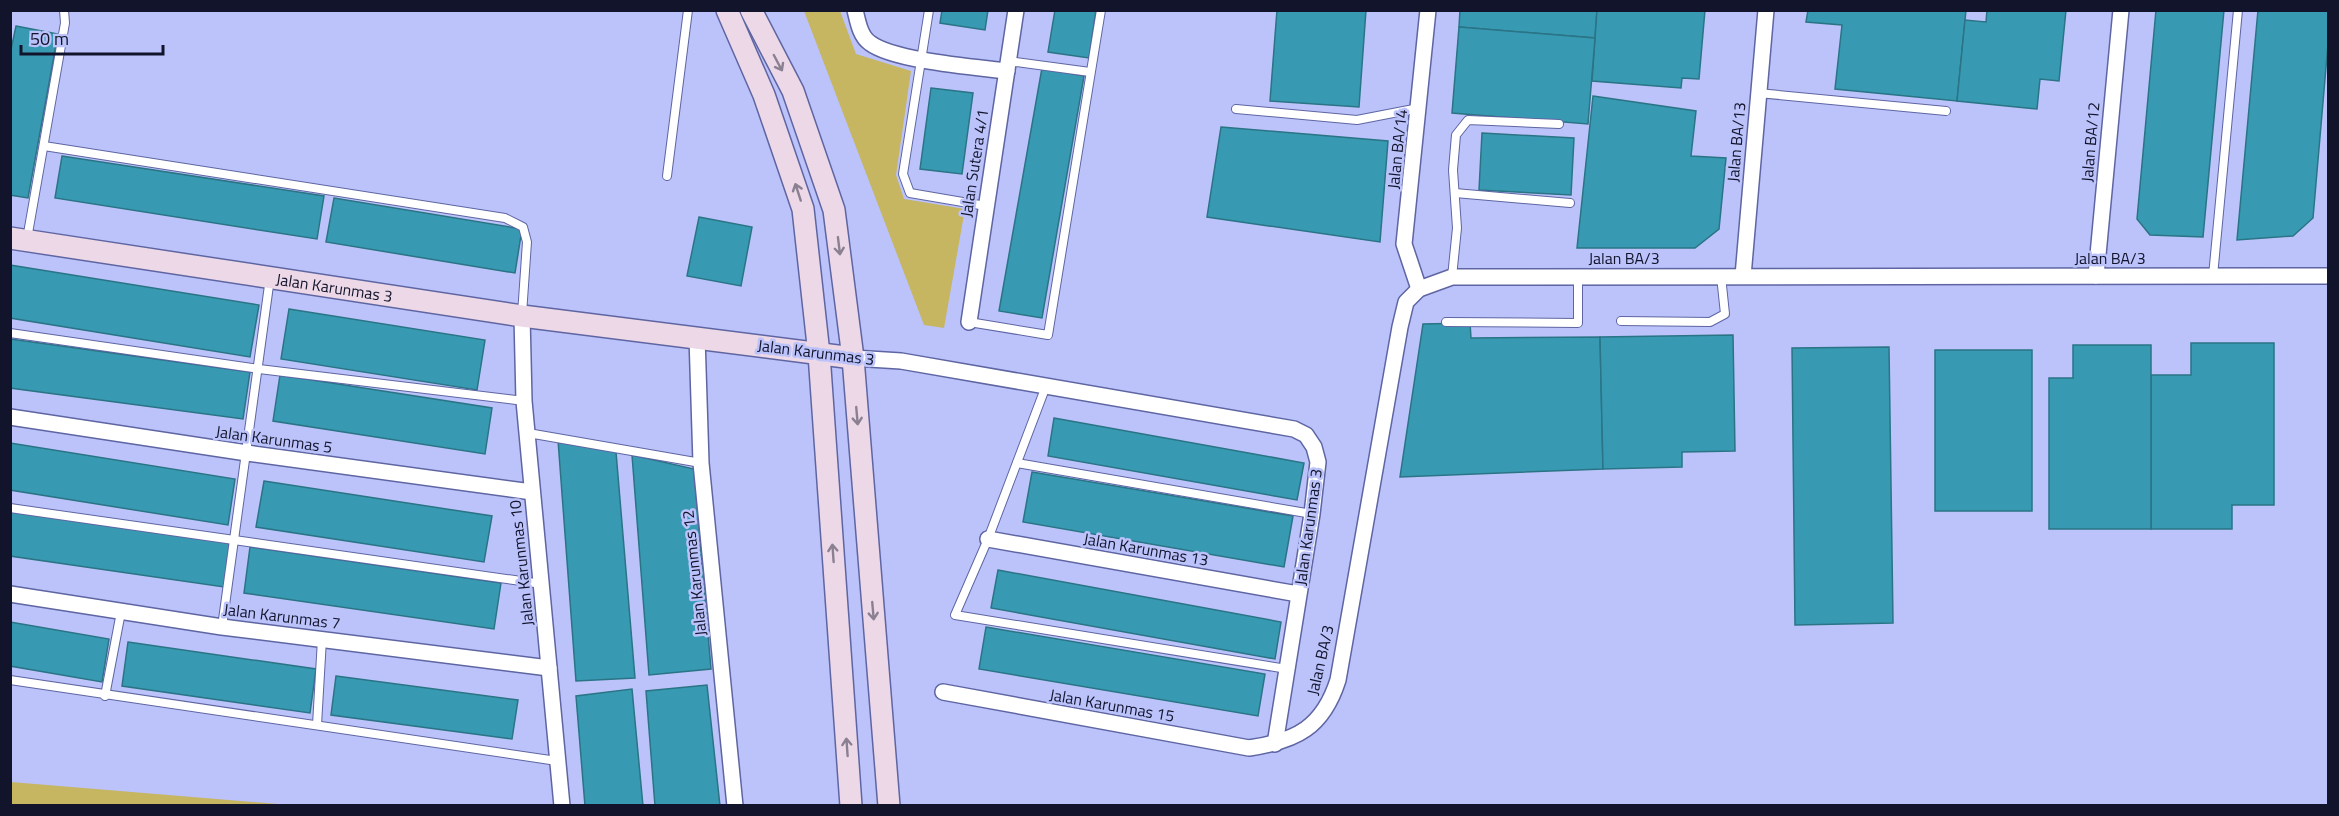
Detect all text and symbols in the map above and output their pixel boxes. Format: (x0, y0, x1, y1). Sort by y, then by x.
scale bar (21, 18, 164, 56)
text: 50 m (30, 25, 69, 52)
one-way arrow (773, 53, 784, 71)
street label: Jalan BA/13 (1721, 101, 1751, 183)
street label: Jalan BA/12 (2075, 101, 2105, 183)
street label: Jalan Sutera 4/1 (954, 107, 994, 219)
street label: Jalan BA/14 (1381, 108, 1413, 190)
one-way arrow (792, 183, 803, 202)
one-way arrow (834, 236, 845, 256)
street label: Jalan BA/3 (1588, 246, 1660, 270)
street label: Jalan BA/3 (2074, 246, 2146, 270)
street label: Jalan Karunmas 3 (274, 267, 394, 308)
street label: Jalan Karunmas 3 (756, 333, 876, 371)
one-way arrow (852, 406, 863, 426)
street label: Jalan Karunmas 5 (214, 419, 334, 459)
street label: Jalan Karunmas 3 (1288, 467, 1328, 587)
street label: Jalan Karunmas 10 (502, 499, 540, 627)
street label: Jalan Karunmas 12 (675, 509, 713, 637)
street label: Jalan Karunmas 13 (1082, 526, 1210, 572)
one-way arrow (827, 543, 838, 563)
street label: Jalan Karunmas 7 (222, 597, 342, 635)
one-way arrow (868, 600, 879, 620)
street label: Jalan BA/3 (1300, 623, 1340, 697)
street label: Jalan Karunmas 15 (1048, 682, 1176, 728)
one-way arrow (841, 738, 852, 758)

